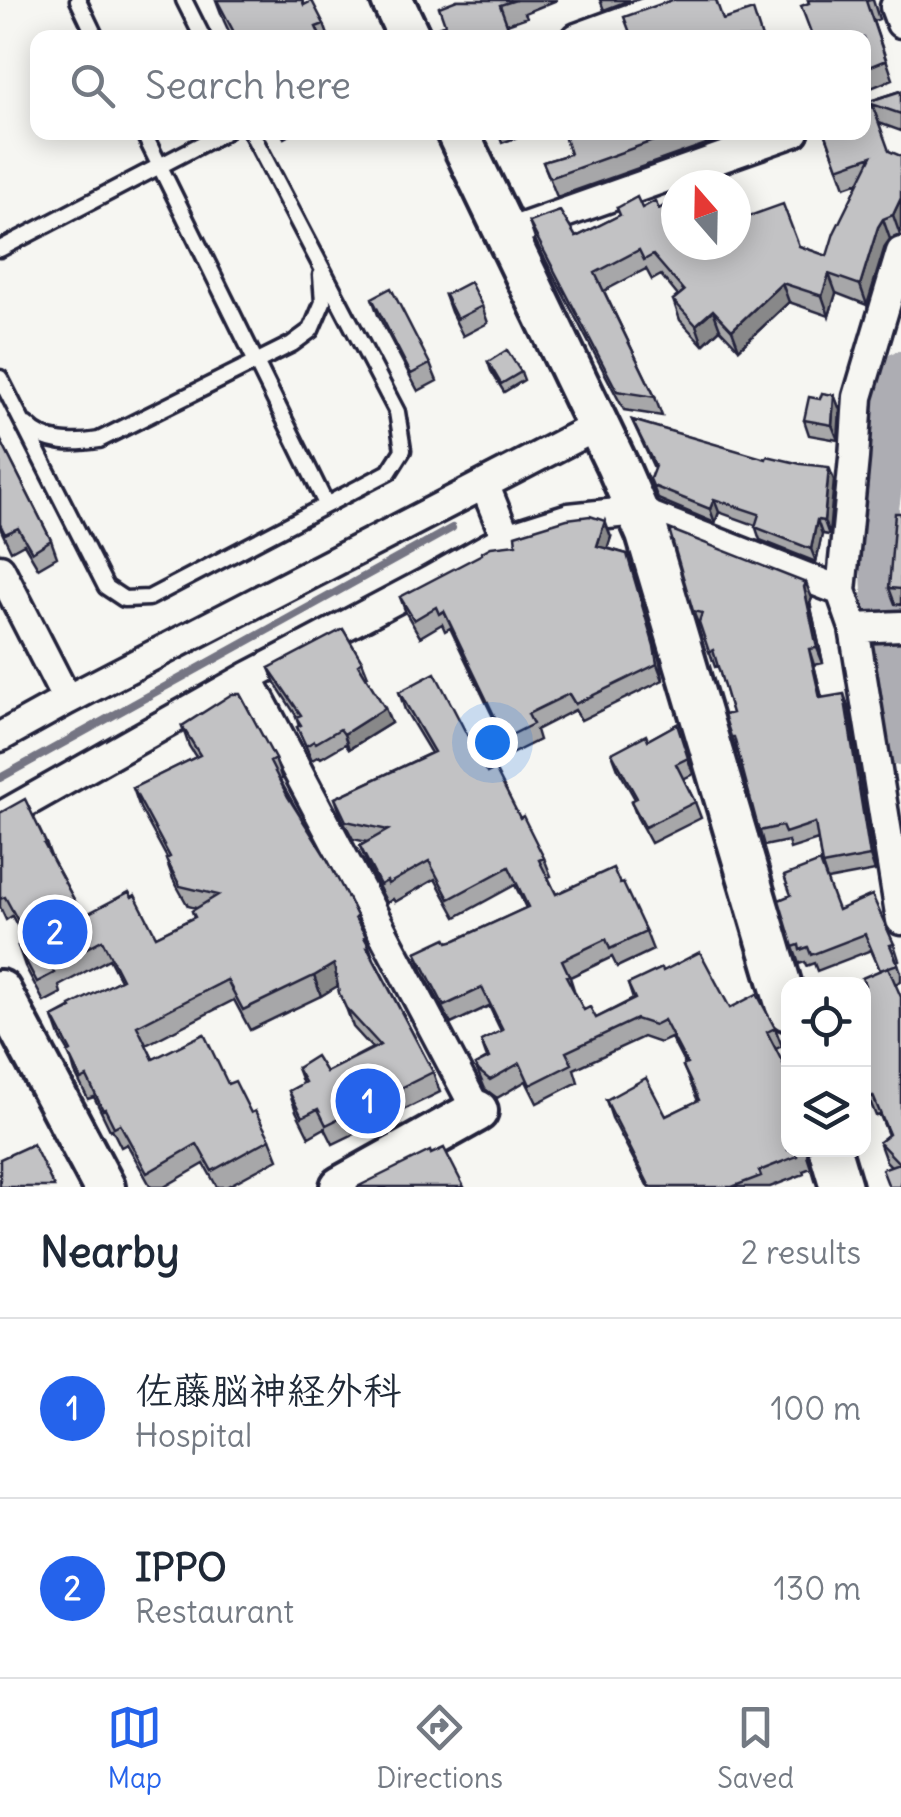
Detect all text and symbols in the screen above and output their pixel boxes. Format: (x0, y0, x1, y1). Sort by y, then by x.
search box (30, 30, 871, 140)
icon: search (65, 58, 120, 113)
text: Search here (145, 62, 351, 109)
north arrow (661, 170, 751, 260)
your location (467, 717, 518, 768)
pin: 2 (22, 894, 88, 970)
map controls (781, 977, 871, 1157)
button: locate (781, 977, 871, 1067)
pin: 1 (336, 1064, 400, 1138)
button: layers (781, 1067, 871, 1157)
text: Nearby (40, 1226, 179, 1278)
text: 2 results (741, 1232, 861, 1273)
text: 佐藤脳神経外科 (135, 1367, 401, 1414)
text: 1 (66, 1388, 79, 1429)
text: 100 m (771, 1388, 861, 1429)
text: Hospital (135, 1415, 252, 1456)
text: IPPO (135, 1544, 227, 1591)
text: 2 (64, 1568, 81, 1609)
text: 130 m (773, 1568, 861, 1609)
text: Restaurant (135, 1591, 294, 1632)
tab: Map (107, 1700, 162, 1796)
tab: Directions (376, 1700, 503, 1796)
tab: Saved (717, 1700, 794, 1796)

